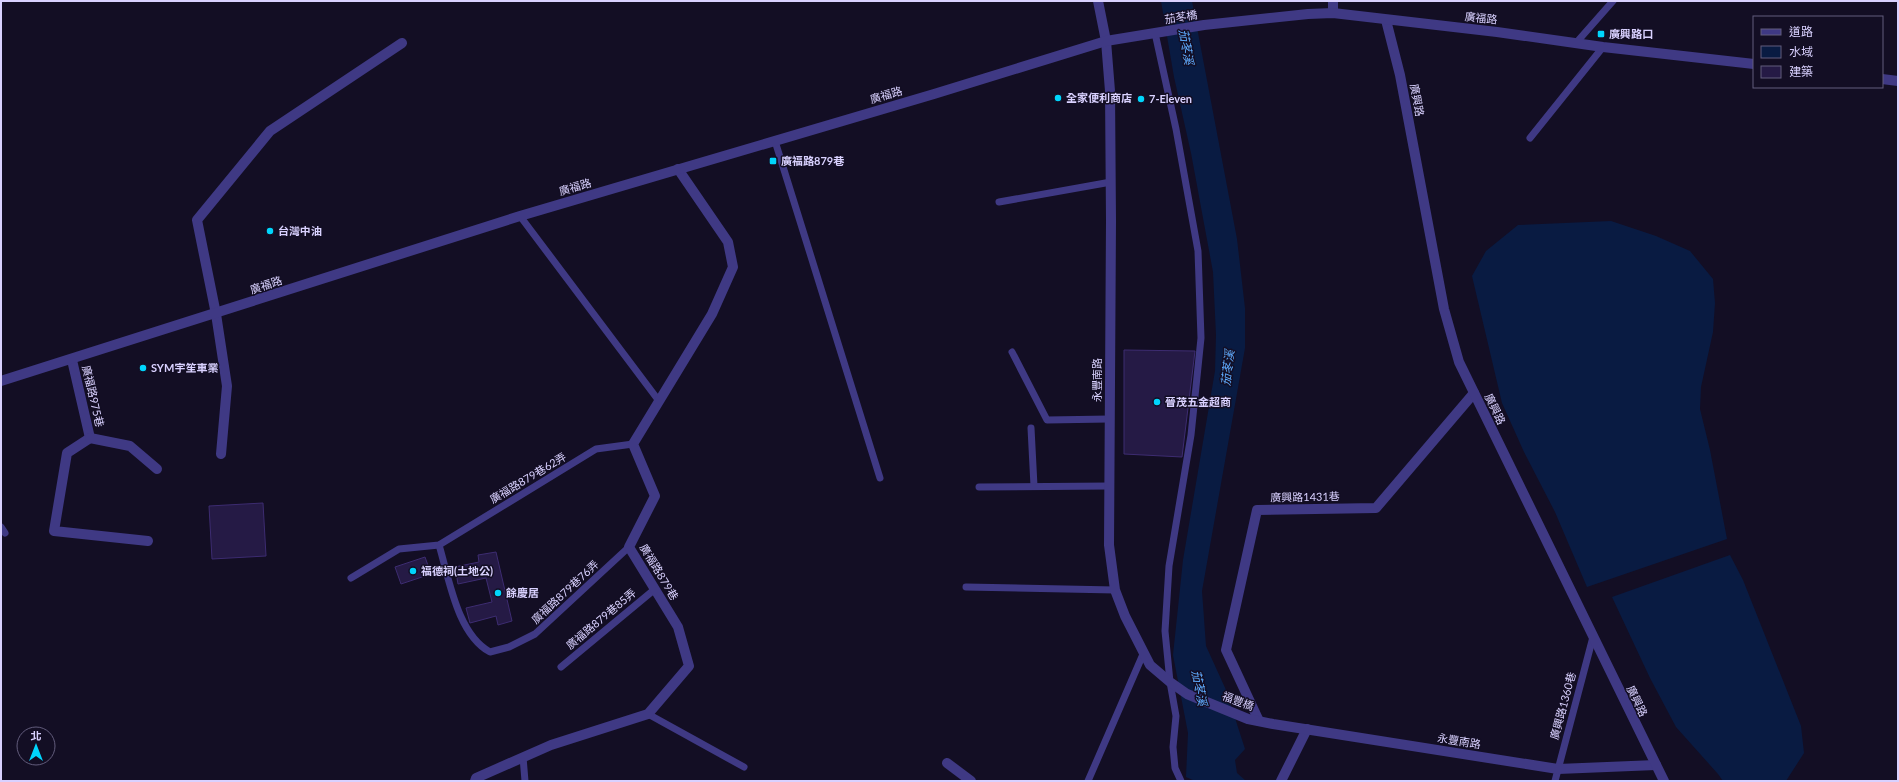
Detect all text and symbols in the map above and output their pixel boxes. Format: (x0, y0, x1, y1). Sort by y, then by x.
street label: 茄苳橋 (1164, 8, 1198, 26)
street label: 廣福路 (1464, 9, 1498, 26)
legend (1753, 16, 1883, 88)
text: 道路 (1789, 24, 1813, 39)
place label: 廣興路口 (1609, 27, 1653, 40)
water label: 茄苳溪 (1176, 28, 1197, 68)
marker: 廣興路口 (1596, 29, 1606, 39)
text: 水域 (1789, 44, 1813, 59)
text: 建築 (1789, 64, 1813, 79)
street label: 廣興路 (1408, 82, 1427, 117)
street label: 廣福路 (868, 84, 904, 105)
place label: 全家便利商店 (1066, 91, 1132, 104)
place label: 7-Eleven (1149, 92, 1192, 105)
marker: 全家便利商店 (1053, 93, 1063, 103)
marker: 7-Eleven (1136, 94, 1146, 104)
place label: 廣福路879巷 (781, 154, 844, 167)
marker: 廣福路879巷 (768, 156, 778, 166)
street label: 廣福路 (557, 176, 593, 197)
place label: 台灣中油 (278, 224, 322, 237)
marker: 台灣中油 (265, 226, 275, 236)
street label: 廣福路 (248, 273, 284, 296)
water label: 茄苳溪 (1218, 347, 1237, 387)
street label: 永豐南路 (1090, 358, 1103, 402)
place label: SYM宇笙車業 (151, 361, 218, 374)
marker: SYM宇笙車業 (138, 363, 148, 373)
street label: 廣福路975巷 (80, 364, 107, 428)
street label: 廣興路 (1482, 391, 1509, 426)
place label: 晉茂五金超商 (1165, 395, 1231, 408)
marker: 晉茂五金超商 (1152, 397, 1162, 407)
street label: 廣福路879巷62弄 (487, 450, 568, 506)
street label: 廣興路1431巷 (1270, 489, 1340, 504)
street label: 廣福路879巷 (638, 541, 681, 602)
street label: 廣福路879巷76弄 (528, 557, 601, 626)
place label: 福德祠(土地公) (421, 564, 493, 577)
marker: 福德祠(土地公) (408, 566, 418, 576)
place label: 餘慶居 (506, 586, 539, 599)
street label: 廣福路879巷85弄 (563, 586, 638, 652)
marker: 餘慶居 (493, 588, 503, 598)
water label: 茄苳溪 (1189, 669, 1211, 709)
street label: 廣興路1360巷 (1547, 671, 1578, 741)
street label: 廣興路 (1624, 683, 1651, 718)
street label: 福豐橋 (1220, 689, 1256, 712)
north arrow (16, 726, 56, 766)
text: 北 (31, 729, 42, 742)
street label: 永豐南路 (1436, 731, 1482, 750)

